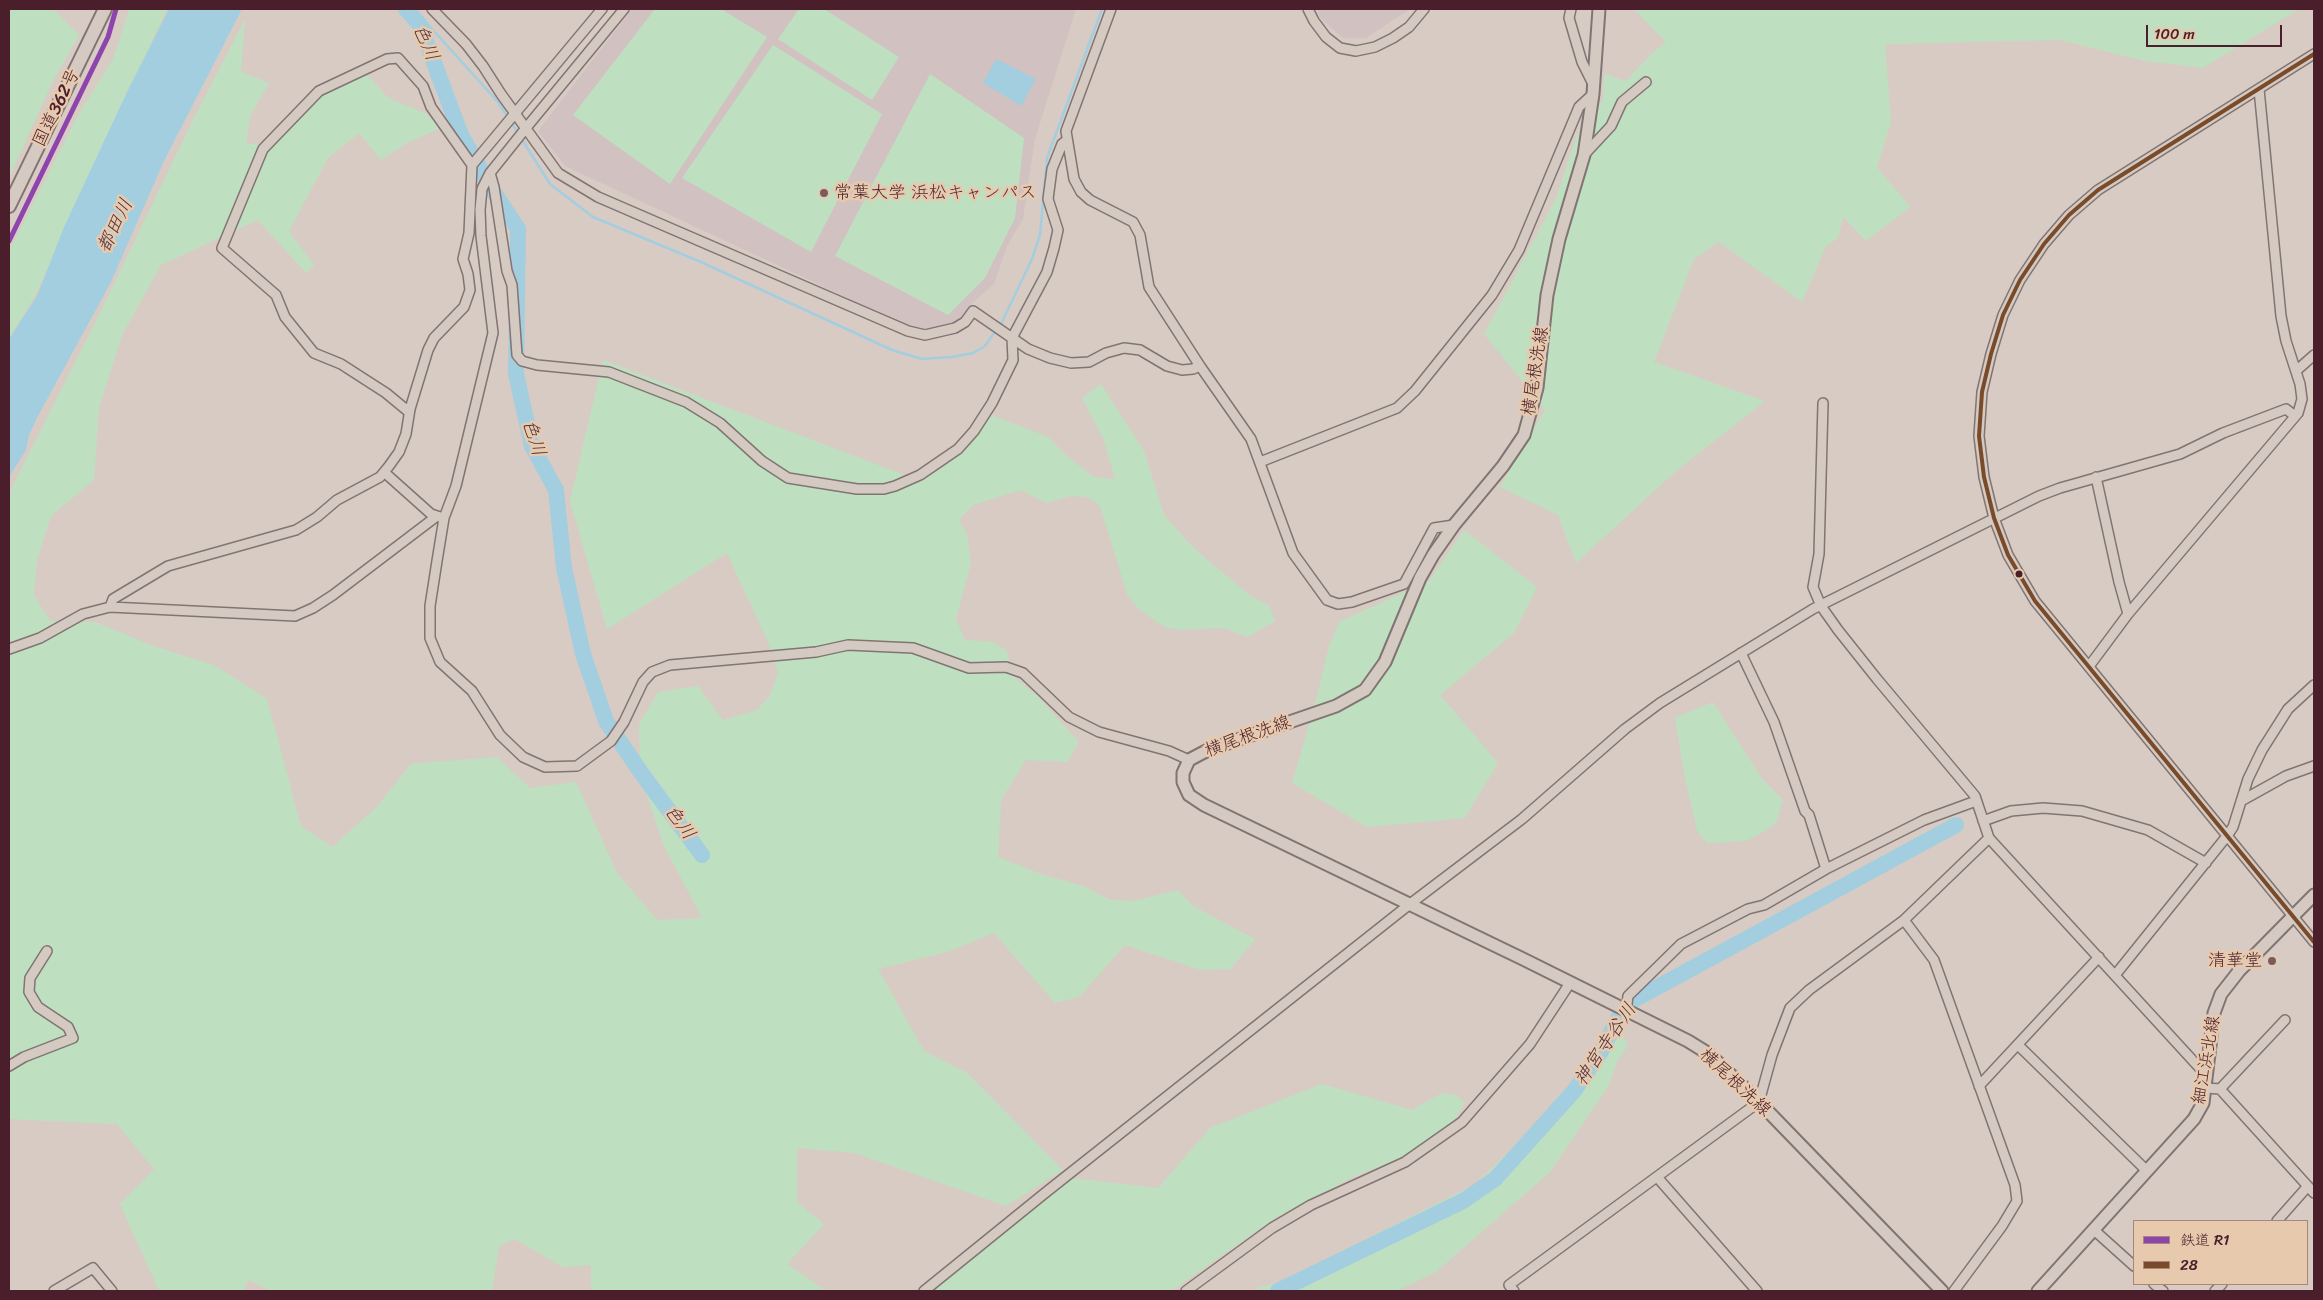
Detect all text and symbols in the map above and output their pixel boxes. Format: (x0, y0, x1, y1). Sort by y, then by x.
scale bar (2148, 15, 2284, 47)
water label: 色川 (407, 21, 443, 65)
text: 100 m (2154, 21, 2195, 47)
street label: 国道362号 (29, 65, 85, 151)
place label: 常葉大学 浜松キャンパス (834, 182, 1037, 204)
marker: 常葉大学 浜松キャンパス (818, 187, 830, 199)
water label: 都田川 (93, 195, 139, 257)
street label: 横尾根洗線 (1518, 325, 1554, 417)
water label: 色川 (516, 416, 550, 460)
unlabelled marker (2014, 569, 2024, 579)
street label: 横尾根洗線 (1202, 711, 1294, 763)
water label: 色川 (659, 801, 699, 845)
place label: 清華堂 (2208, 950, 2262, 972)
marker: 清華堂 (2266, 955, 2278, 967)
water label: 神宮寺谷川 (1570, 999, 1642, 1091)
street label: 細江浜北線 (2189, 1014, 2225, 1106)
street label: 横尾根洗線 (1695, 1044, 1775, 1122)
legend (2133, 1220, 2308, 1285)
text: 鉄道 R1 (2180, 1227, 2229, 1253)
text: 28 (2180, 1252, 2198, 1278)

